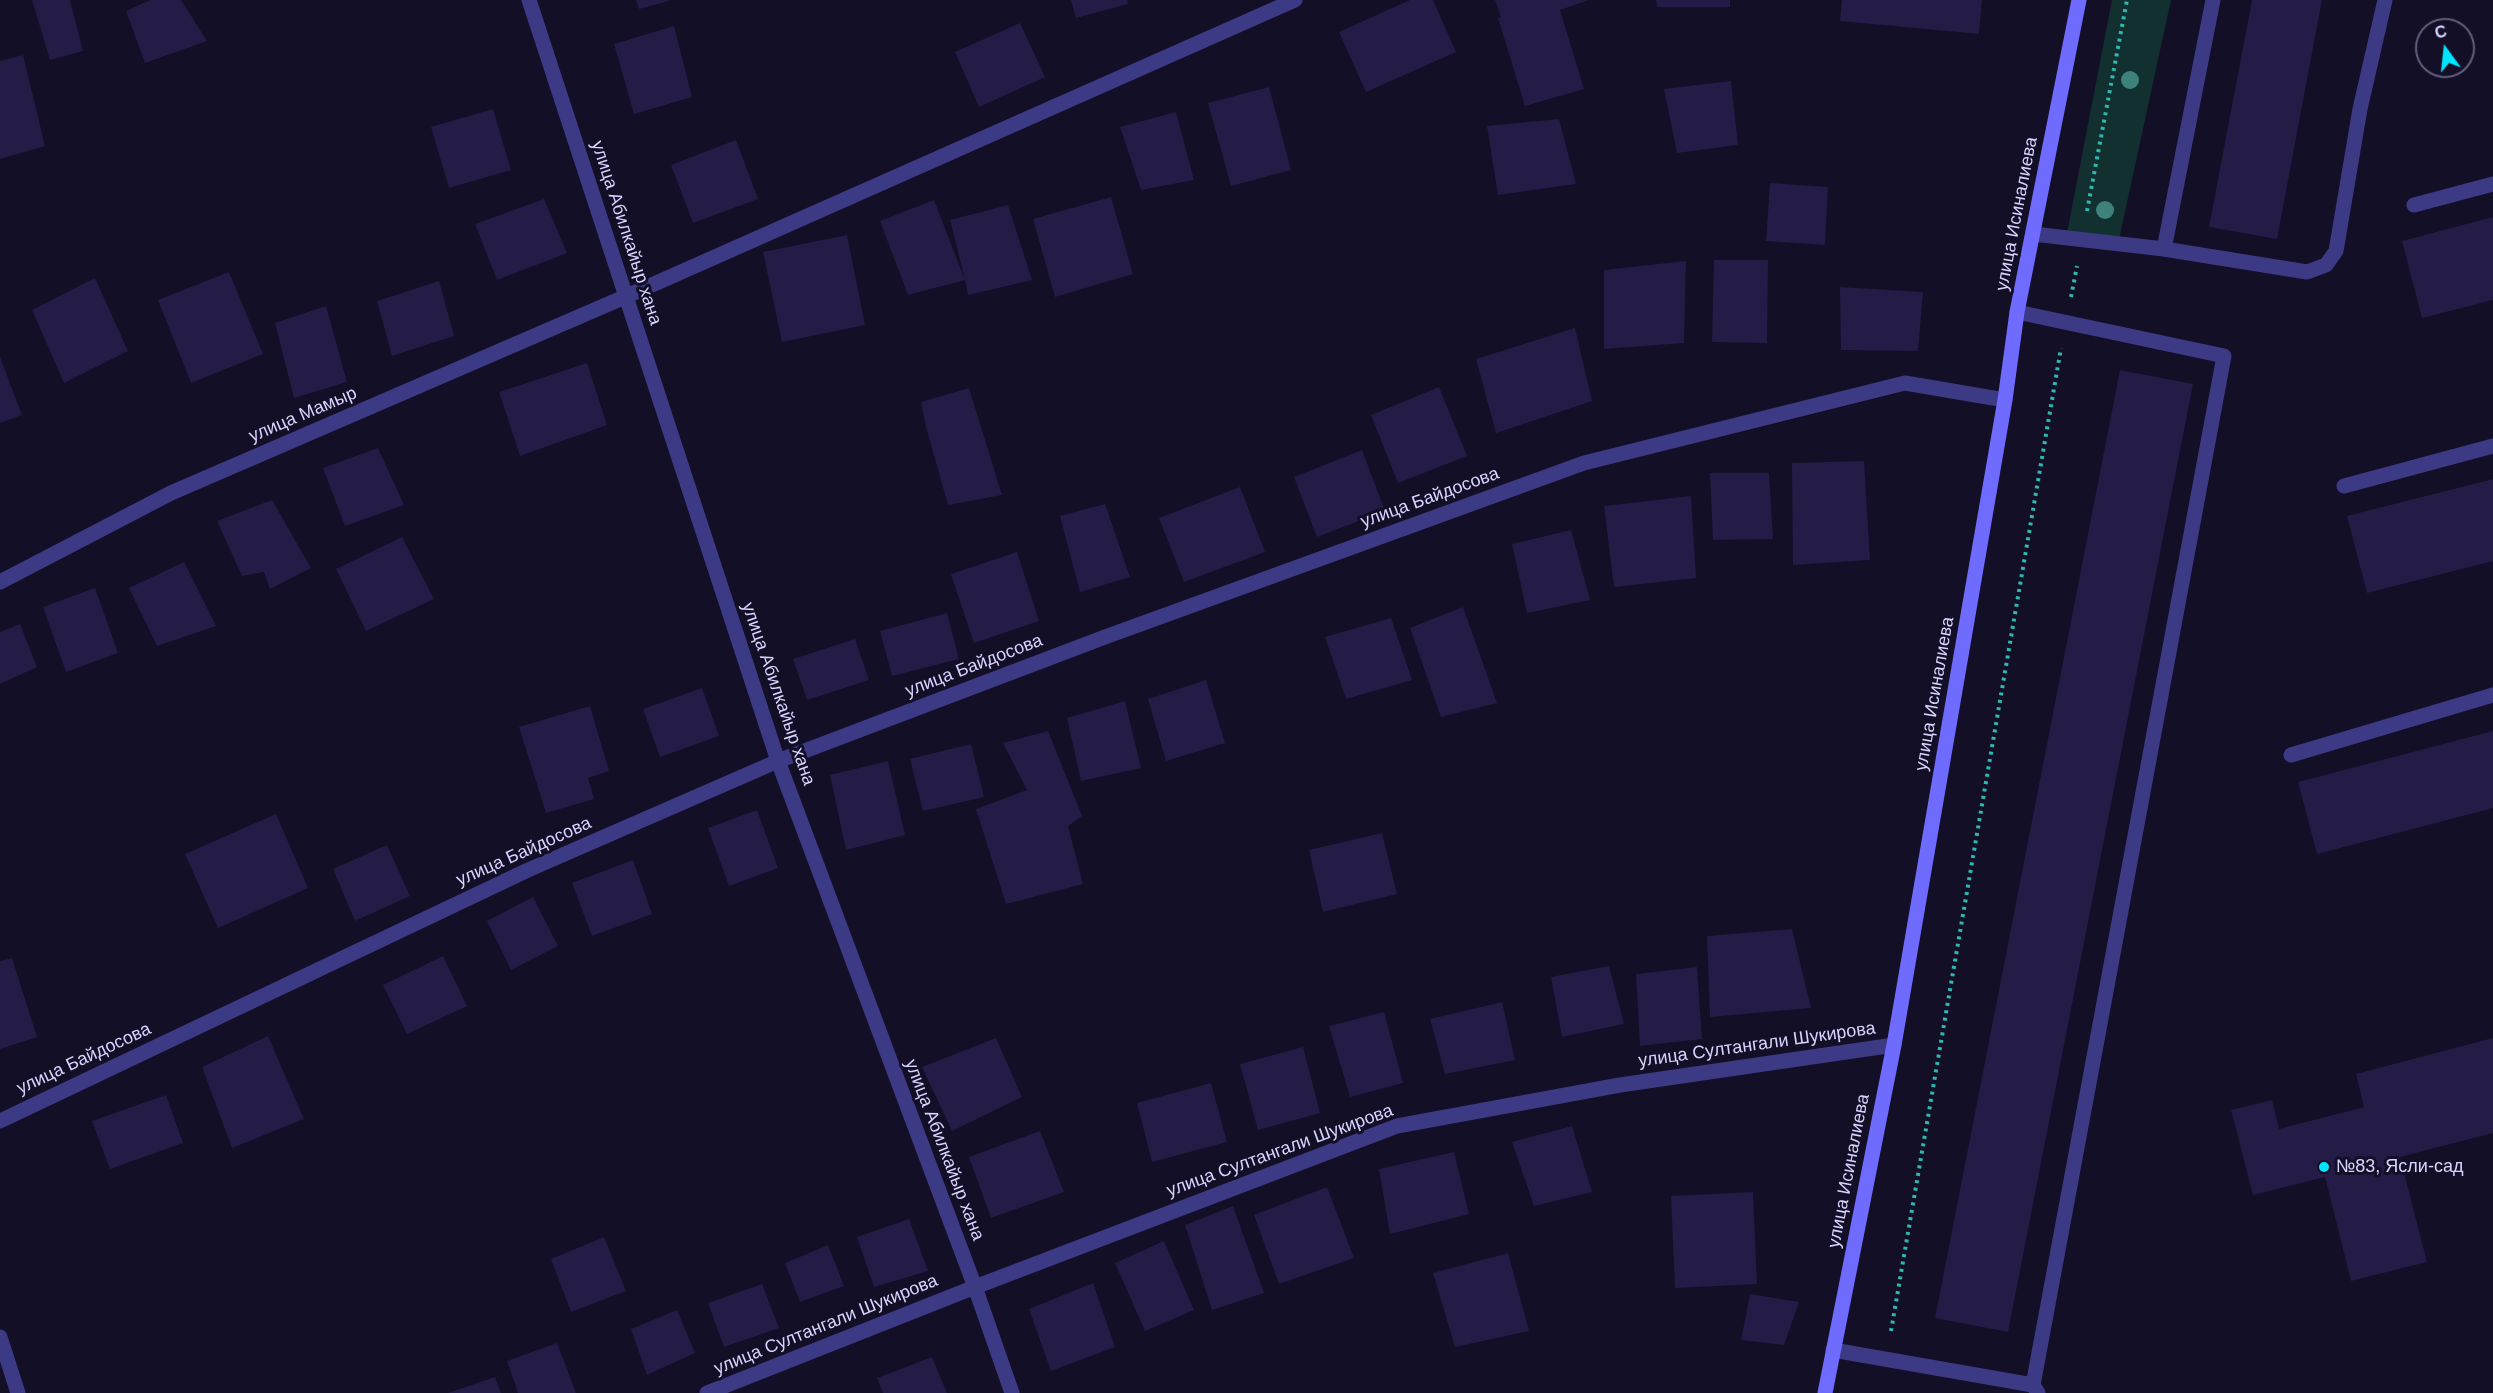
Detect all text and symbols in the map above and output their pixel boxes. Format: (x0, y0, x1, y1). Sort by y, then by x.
north arrow (2415, 18, 2475, 78)
text: С (2433, 22, 2449, 42)
street label: улица Исиналиева (1991, 135, 2043, 293)
street label: улица Абилкайыр хана (586, 138, 666, 328)
street label: улица Мамыр (246, 383, 360, 447)
street label: улица Байдосова (1358, 463, 1502, 533)
street label: улица Абилкайыр хана (736, 600, 820, 788)
street label: улица Исиналиева (1911, 615, 1959, 773)
street label: улица Байдосова (902, 630, 1046, 702)
street label: улица Байдосова (453, 813, 595, 891)
street label: улица Байдосова (14, 1018, 154, 1100)
street label: улица Султангали Шукирова (1637, 1018, 1877, 1072)
street label: улица Абилкайыр хана (899, 1056, 989, 1244)
street label: улица Исиналиева (1823, 1092, 1875, 1250)
street label: улица Султангали Шукирова (1164, 1100, 1396, 1202)
place label: №83, Ясли-сад (2336, 1156, 2463, 1178)
marker: №83, Ясли-сад (2317, 1160, 2331, 1174)
street label: улица Султангали Шукирова (711, 1270, 941, 1380)

